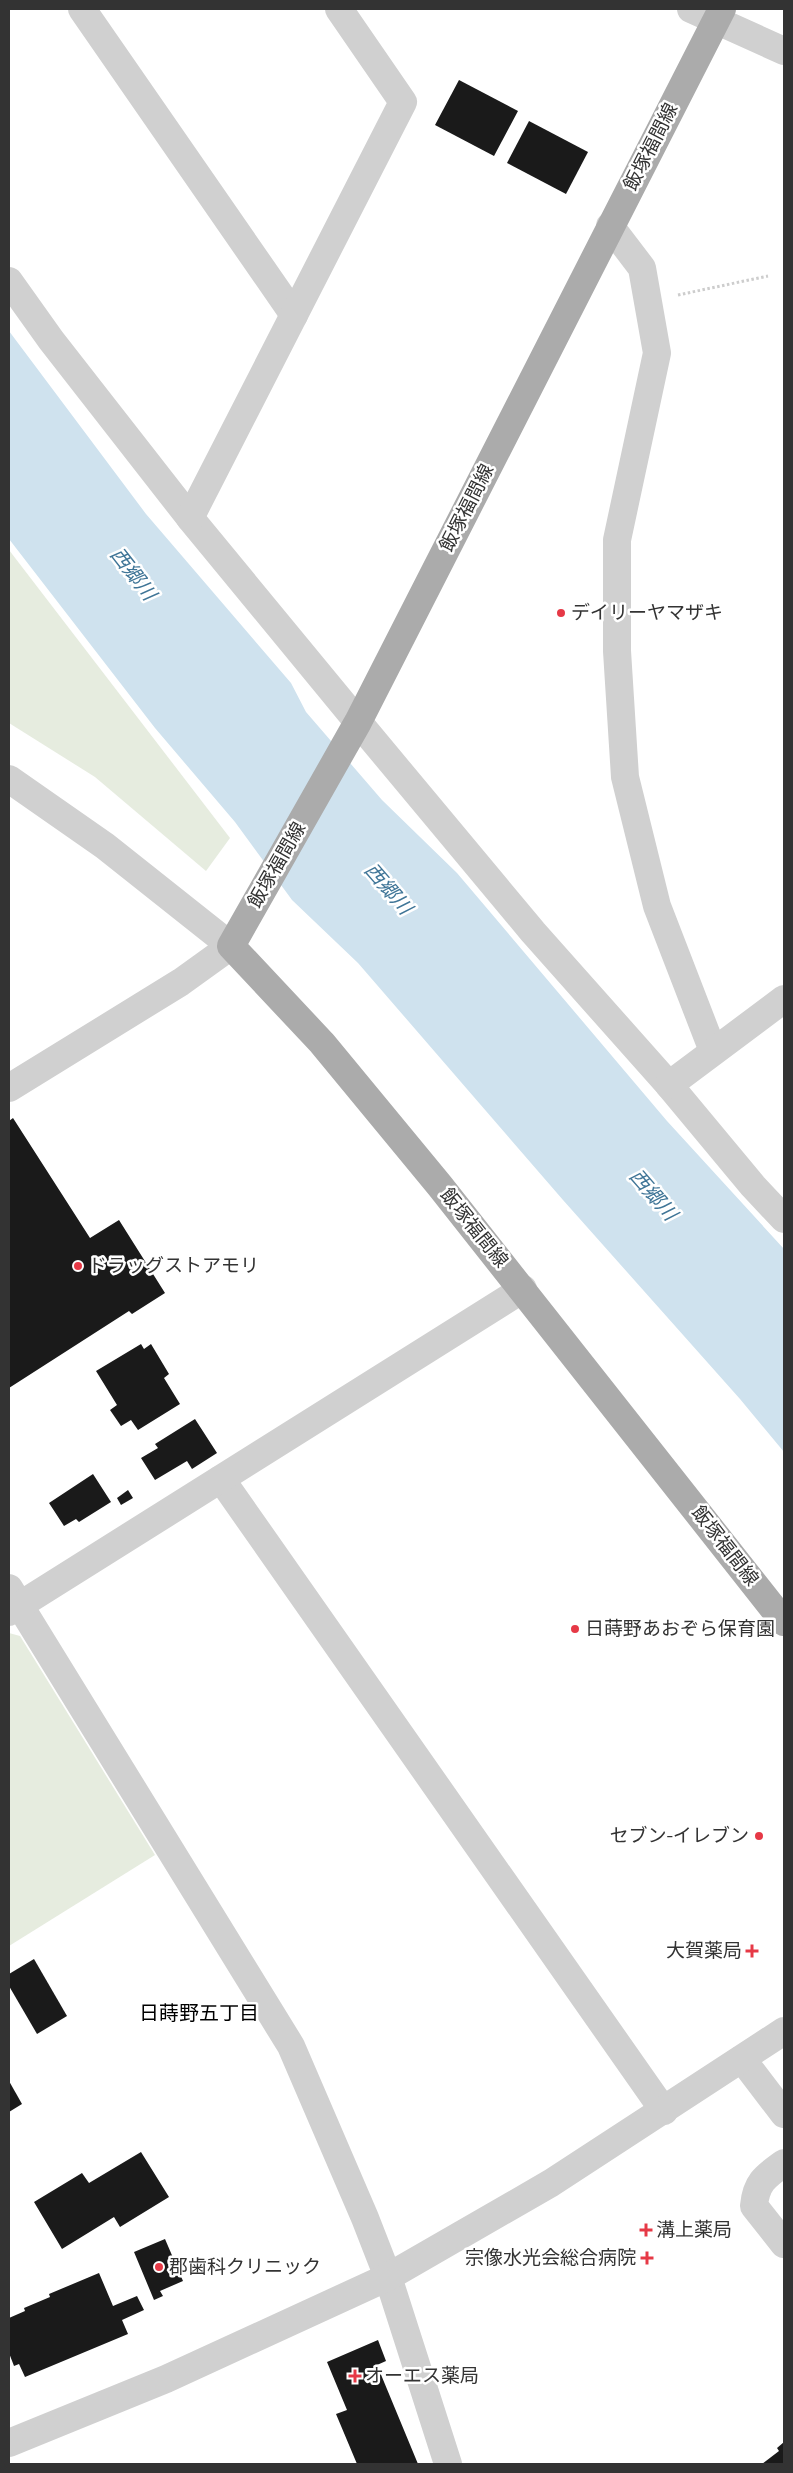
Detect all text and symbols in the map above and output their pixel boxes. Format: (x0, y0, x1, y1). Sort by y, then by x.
street label: 飯塚福間線 (620, 100, 682, 194)
street label: 飯塚福間線 (436, 461, 498, 555)
water label: 西郷川 (105, 543, 162, 606)
place label: デイリーヤマザキ (571, 602, 723, 624)
marker: デイリーヤマザキ (555, 607, 567, 619)
street label: 飯塚福間線 (244, 818, 310, 912)
water label: 西郷川 (360, 859, 418, 921)
water label: 西郷川 (625, 1165, 683, 1227)
street label: 飯塚福間線 (436, 1184, 512, 1272)
place label: ドラッグストアモリ (88, 1255, 259, 1277)
marker: ドラッグストアモリ (72, 1260, 84, 1272)
street label: 飯塚福間線 (687, 1502, 763, 1590)
place label: 日蒔野あおぞら保育園 (585, 1618, 775, 1640)
marker: 日蒔野あおぞら保育園 (569, 1623, 581, 1635)
place label: セブン-イレブン (609, 1825, 749, 1847)
marker: セブン-イレブン (753, 1830, 765, 1842)
place label: 大賀薬局 (666, 1940, 742, 1962)
marker: 大賀薬局 (746, 1945, 758, 1957)
district label: 日蒔野五丁目 (139, 2002, 259, 2025)
place label: 溝上薬局 (656, 2219, 732, 2241)
marker: 溝上薬局 (640, 2224, 652, 2236)
place label: 宗像水光会総合病院 (465, 2247, 636, 2269)
marker: 宗像水光会総合病院 (640, 2251, 654, 2265)
place label: 郡歯科クリニック (169, 2256, 321, 2278)
marker: 郡歯科クリニック (153, 2261, 165, 2273)
place label: オーエス薬局 (365, 2365, 479, 2387)
marker: オーエス薬局 (349, 2370, 361, 2382)

